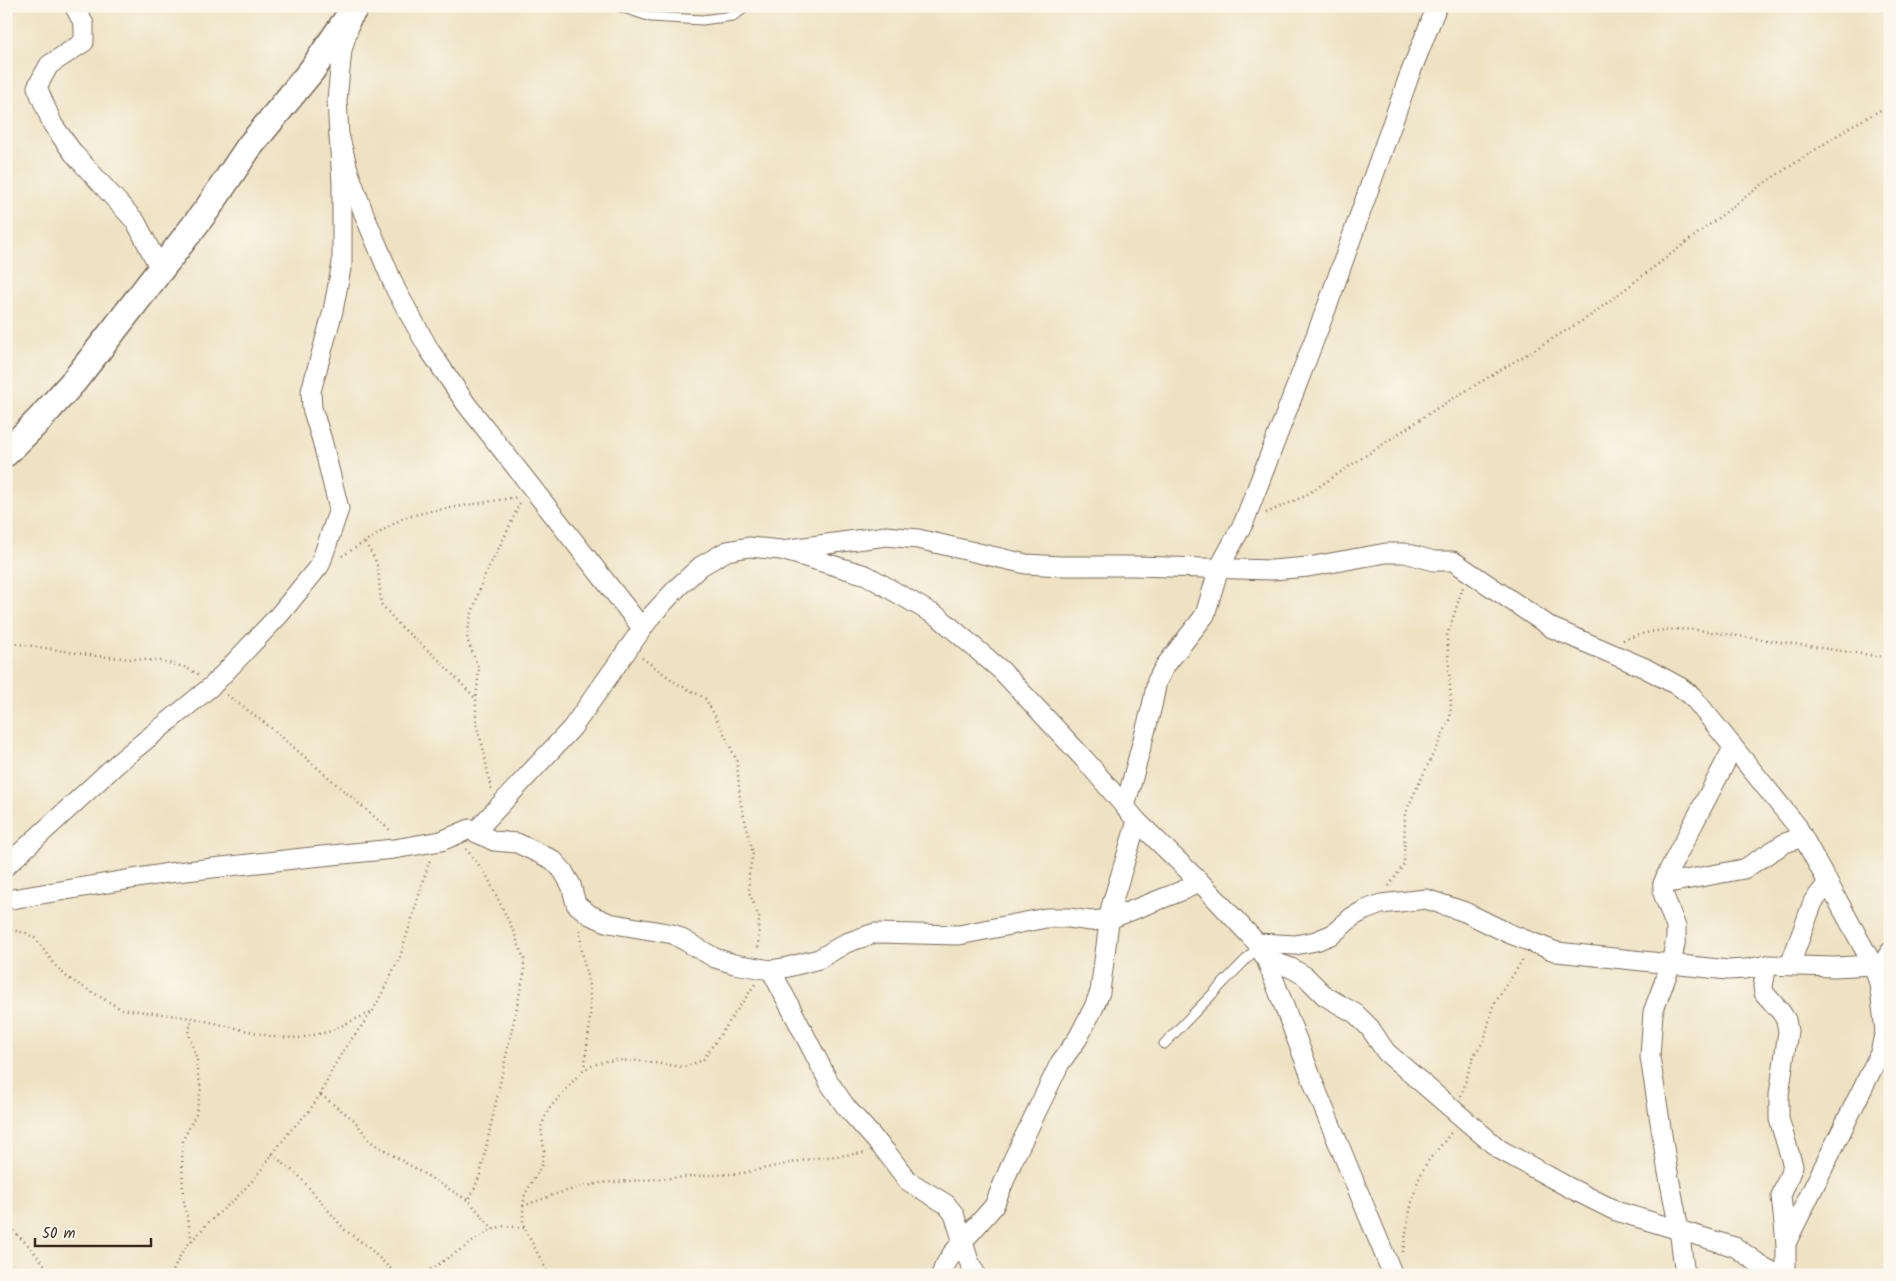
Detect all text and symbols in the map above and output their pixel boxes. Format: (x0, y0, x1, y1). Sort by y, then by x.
scale bar (35, 1216, 151, 1248)
text: 50 m (42, 1222, 76, 1246)

